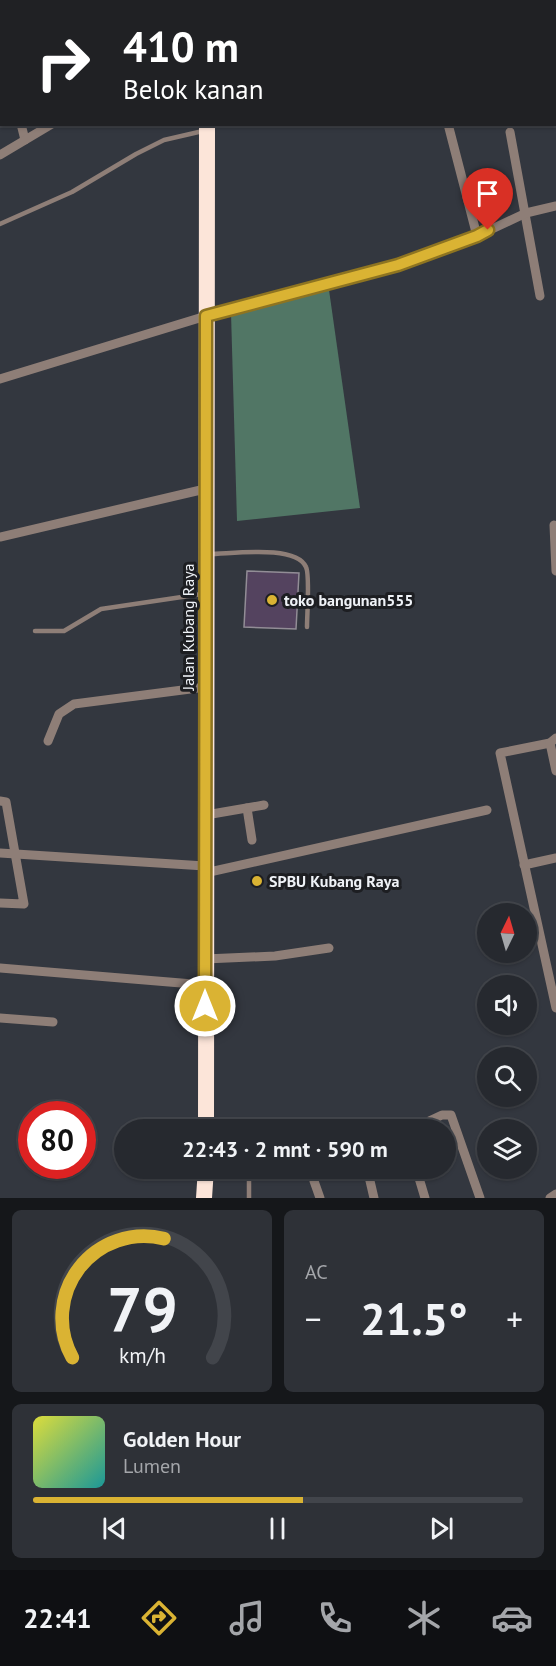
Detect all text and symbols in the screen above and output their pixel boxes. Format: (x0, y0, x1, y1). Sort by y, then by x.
text: 410 m (123, 19, 239, 74)
icon: right (24, 24, 102, 102)
text: Belok kanan (123, 72, 263, 106)
pin (462, 168, 513, 230)
icon: arrive (471, 177, 504, 210)
street label: Jalan Kubang Raya (178, 563, 198, 692)
place label: toko bangunan555 (284, 590, 413, 610)
marker: toko bangunan555 (265, 593, 279, 607)
place label: SPBU Kubang Raya (269, 871, 399, 891)
marker: SPBU Kubang Raya (250, 874, 264, 888)
north arrow (477, 903, 537, 963)
map controls (477, 903, 537, 1179)
position arrow (173, 974, 237, 1038)
button: sound (477, 975, 537, 1035)
button: search (477, 1047, 537, 1107)
speed limit sign: 80 (18, 1101, 96, 1179)
button: layers (477, 1119, 537, 1179)
text: 22:43 · 2 mnt · 590 m (182, 1135, 388, 1163)
text: AC (305, 1259, 328, 1285)
text: 79 (107, 1268, 177, 1349)
text: 21.5° (360, 1289, 468, 1347)
text: − (305, 1297, 322, 1340)
text: + (506, 1297, 523, 1340)
text: km/h (118, 1341, 165, 1369)
text: Golden Hour (123, 1425, 241, 1453)
text: Lumen (123, 1453, 181, 1479)
icon: previous (98, 1512, 131, 1545)
icon: pause (261, 1512, 294, 1545)
icon: next (425, 1512, 458, 1545)
icon: directions (138, 1597, 180, 1639)
icon: music (226, 1597, 268, 1639)
icon: phone (314, 1597, 356, 1639)
icon: climate (403, 1597, 445, 1639)
icon: car (491, 1597, 533, 1639)
text: 22:41 (23, 1601, 92, 1635)

